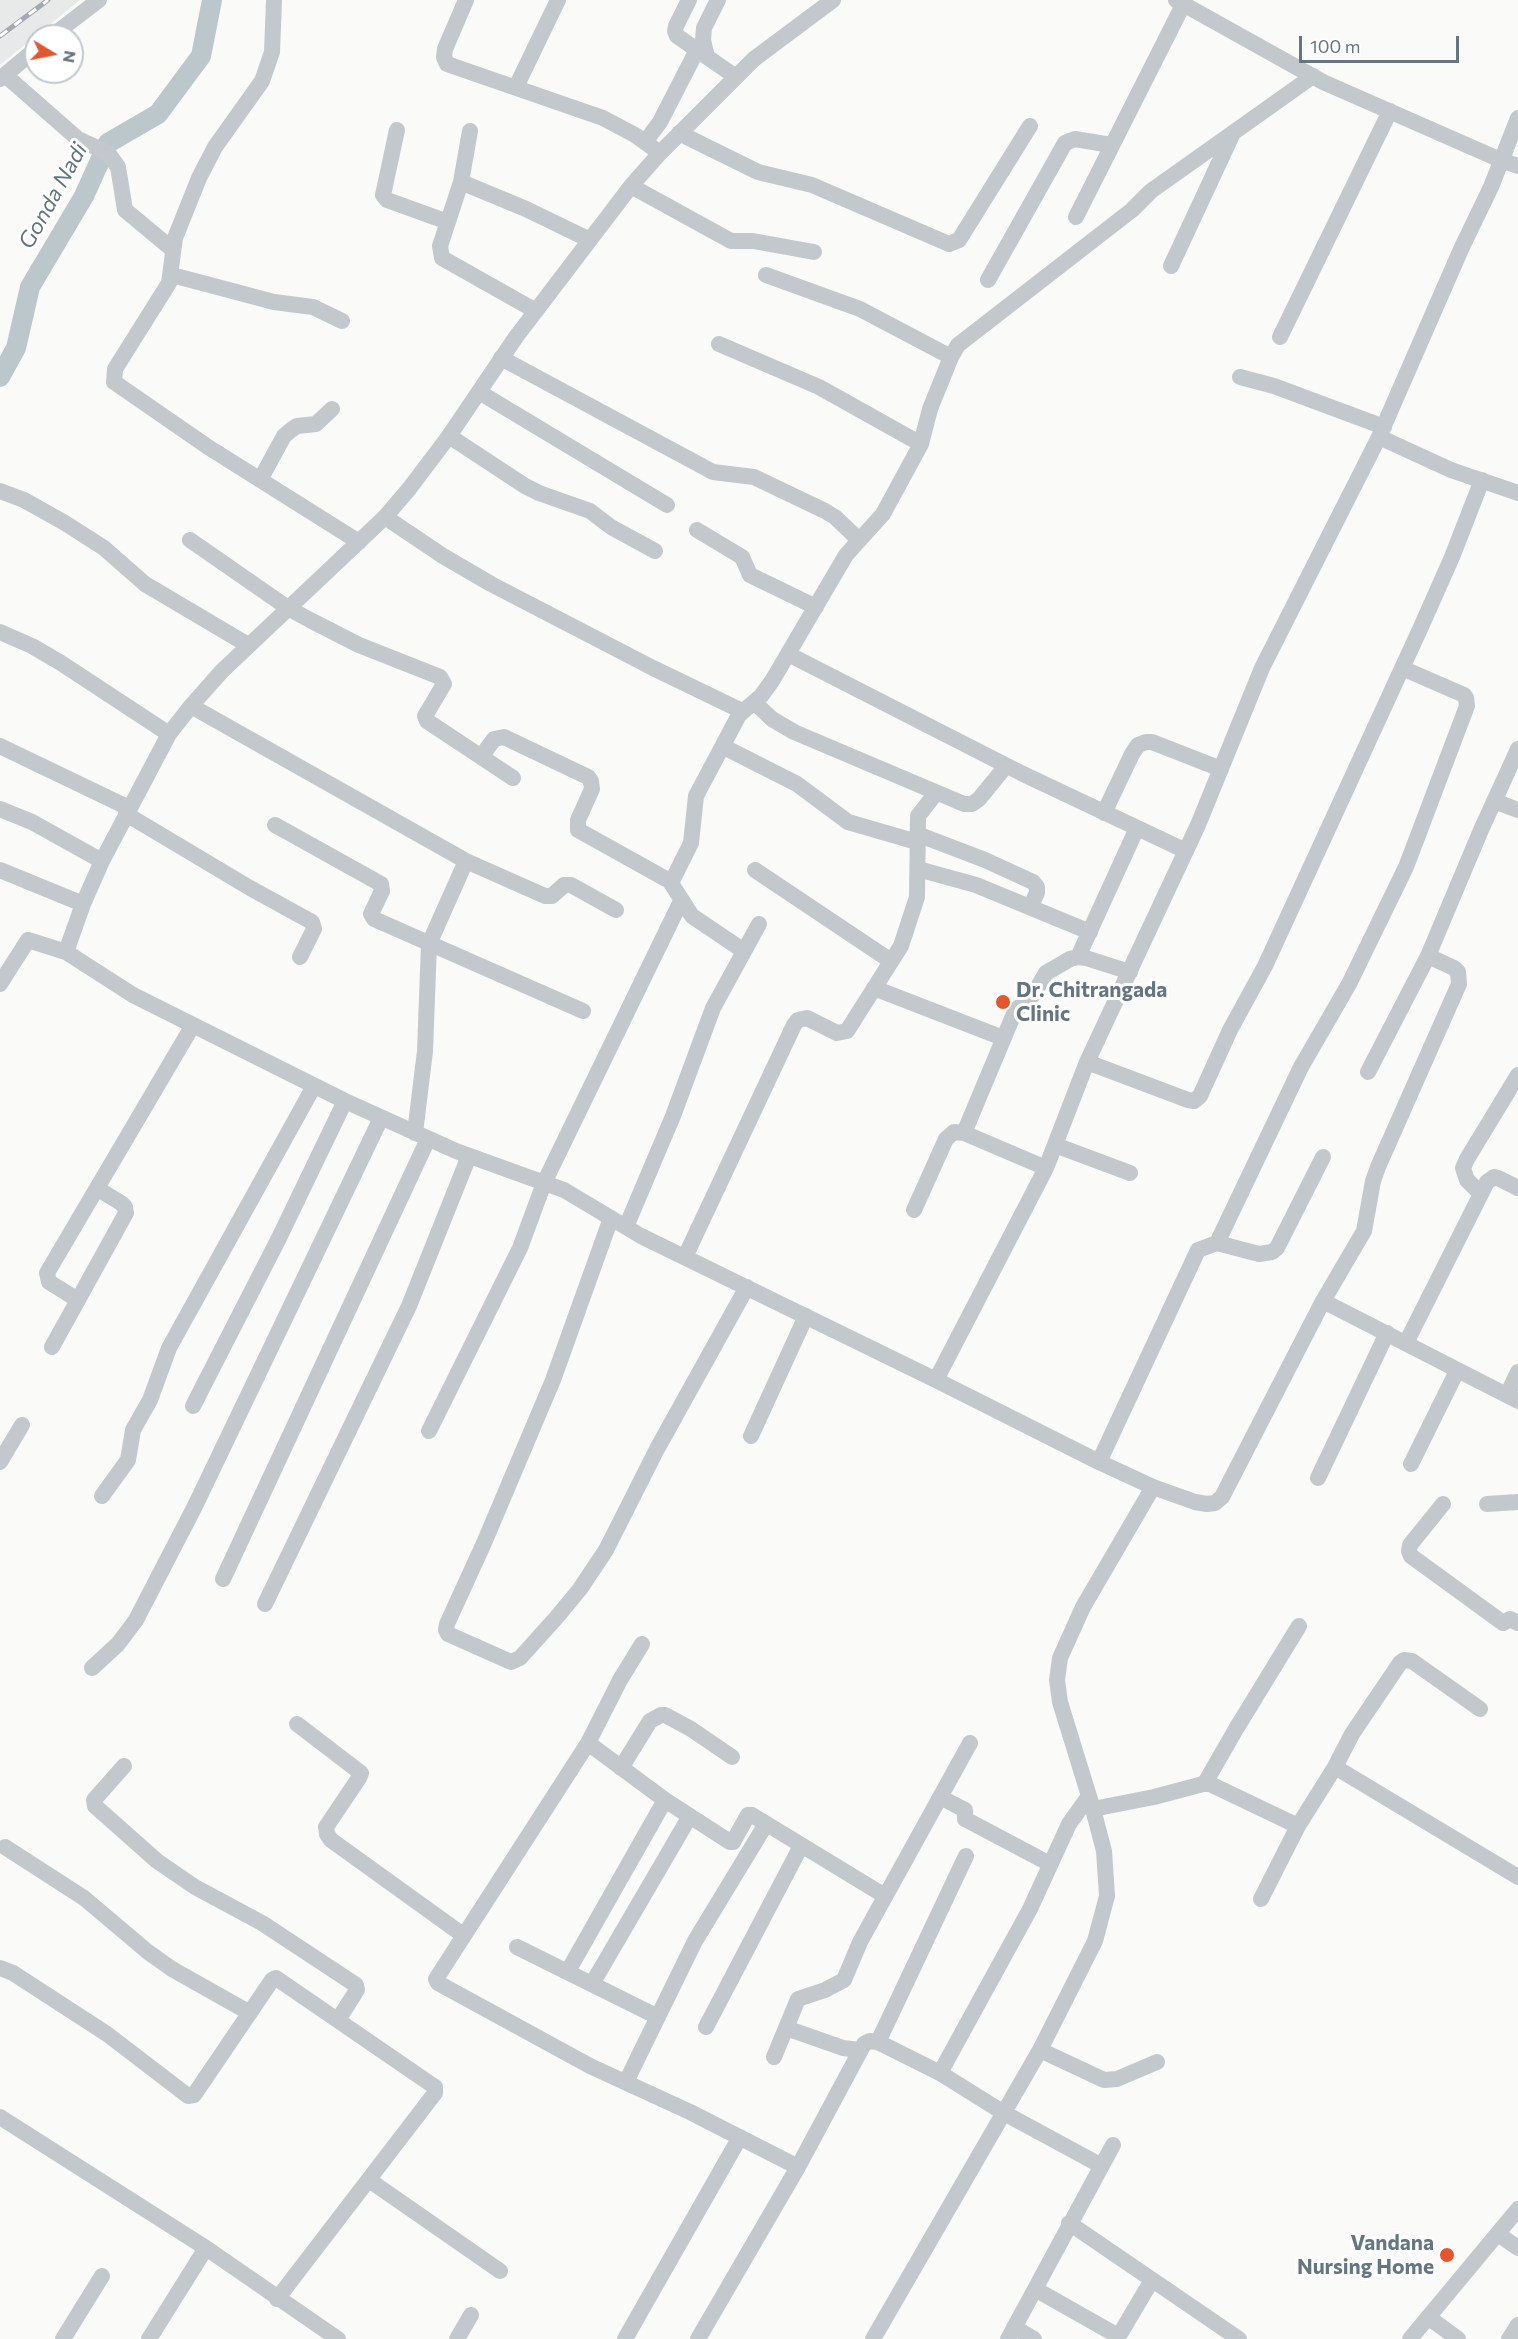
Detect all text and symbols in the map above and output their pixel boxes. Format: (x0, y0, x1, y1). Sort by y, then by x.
north arrow (24, 24, 84, 84)
scale bar (1302, 24, 1462, 62)
text: 100 m (1310, 35, 1360, 57)
text: N (60, 49, 81, 64)
water label: Gonda Nadi (13, 139, 93, 253)
place label: Dr. Chitrangada Clinic (1016, 977, 1167, 1027)
marker: Dr. Chitrangada Clinic (994, 993, 1012, 1011)
place label: Vandana Nursing Home (1297, 2230, 1434, 2280)
marker: Vandana Nursing Home (1438, 2246, 1456, 2264)

